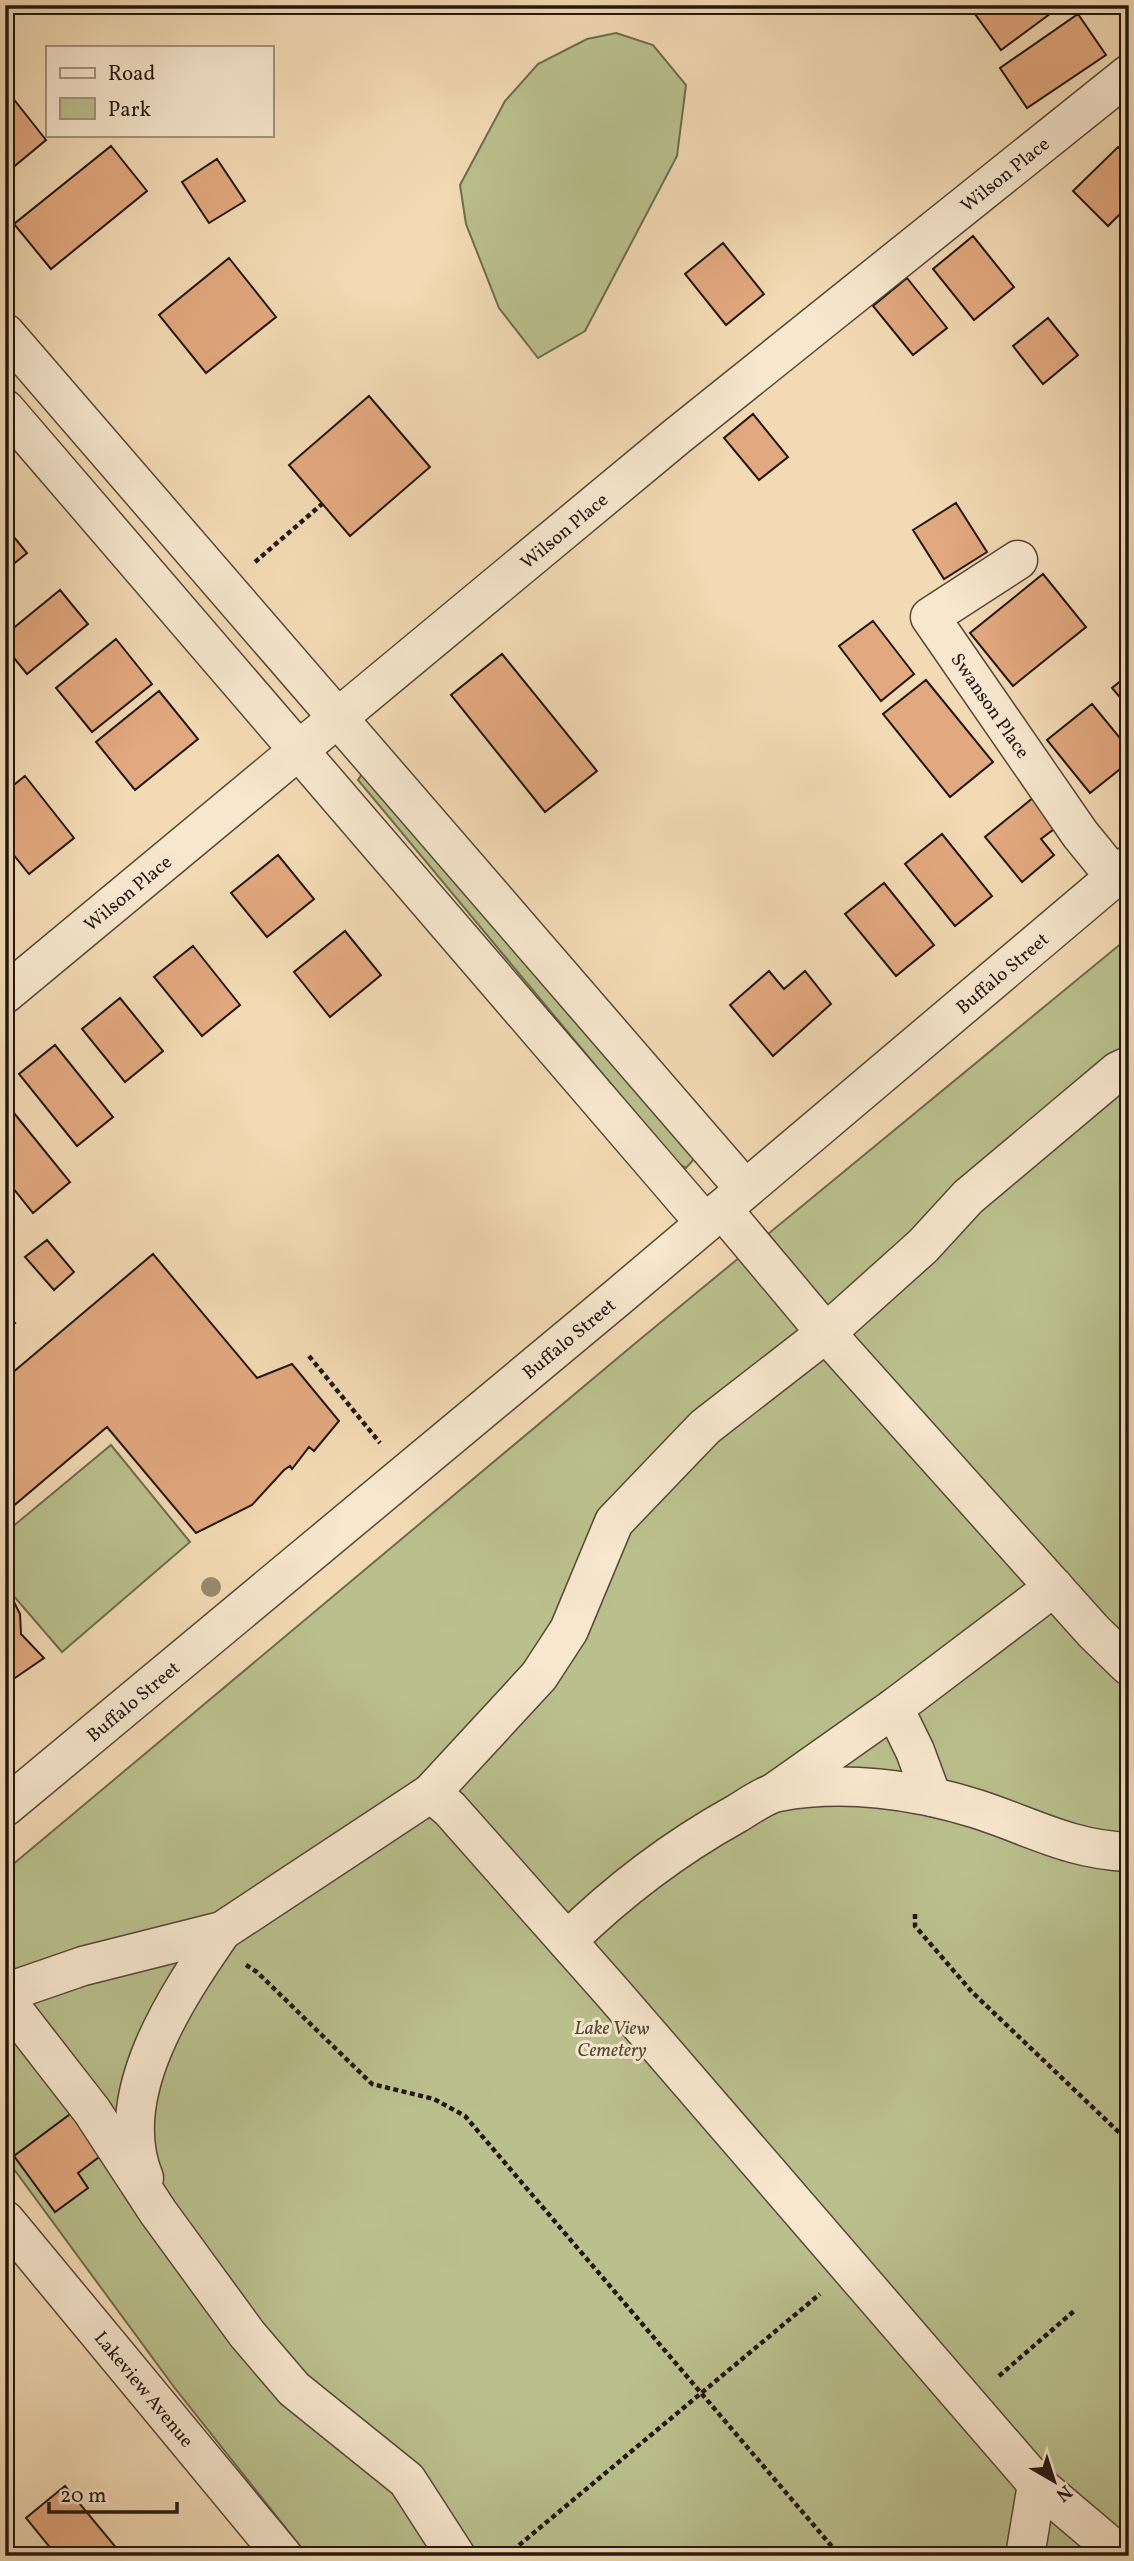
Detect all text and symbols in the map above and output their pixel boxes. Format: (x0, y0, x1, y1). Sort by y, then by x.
legend (46, 46, 273, 136)
text: Road (108, 60, 155, 89)
text: Park (108, 96, 151, 125)
street label: Wilson Place (956, 132, 1056, 219)
street label: Wilson Place (515, 488, 614, 576)
street label: Swanson Place (944, 648, 1035, 764)
street label: Wilson Place (79, 850, 178, 938)
street label: Buffalo Street (951, 927, 1055, 1021)
street label: Buffalo Street (518, 1293, 622, 1386)
street label: Buffalo Street (82, 1656, 186, 1749)
park label: Lake View Cemetery (574, 2016, 650, 2064)
street label: Lakeview Avenue (87, 2326, 199, 2454)
north arrow (1018, 2446, 1088, 2516)
scale bar (49, 2470, 177, 2514)
text: N (1050, 2478, 1077, 2507)
text: 20 m (60, 2482, 106, 2511)

